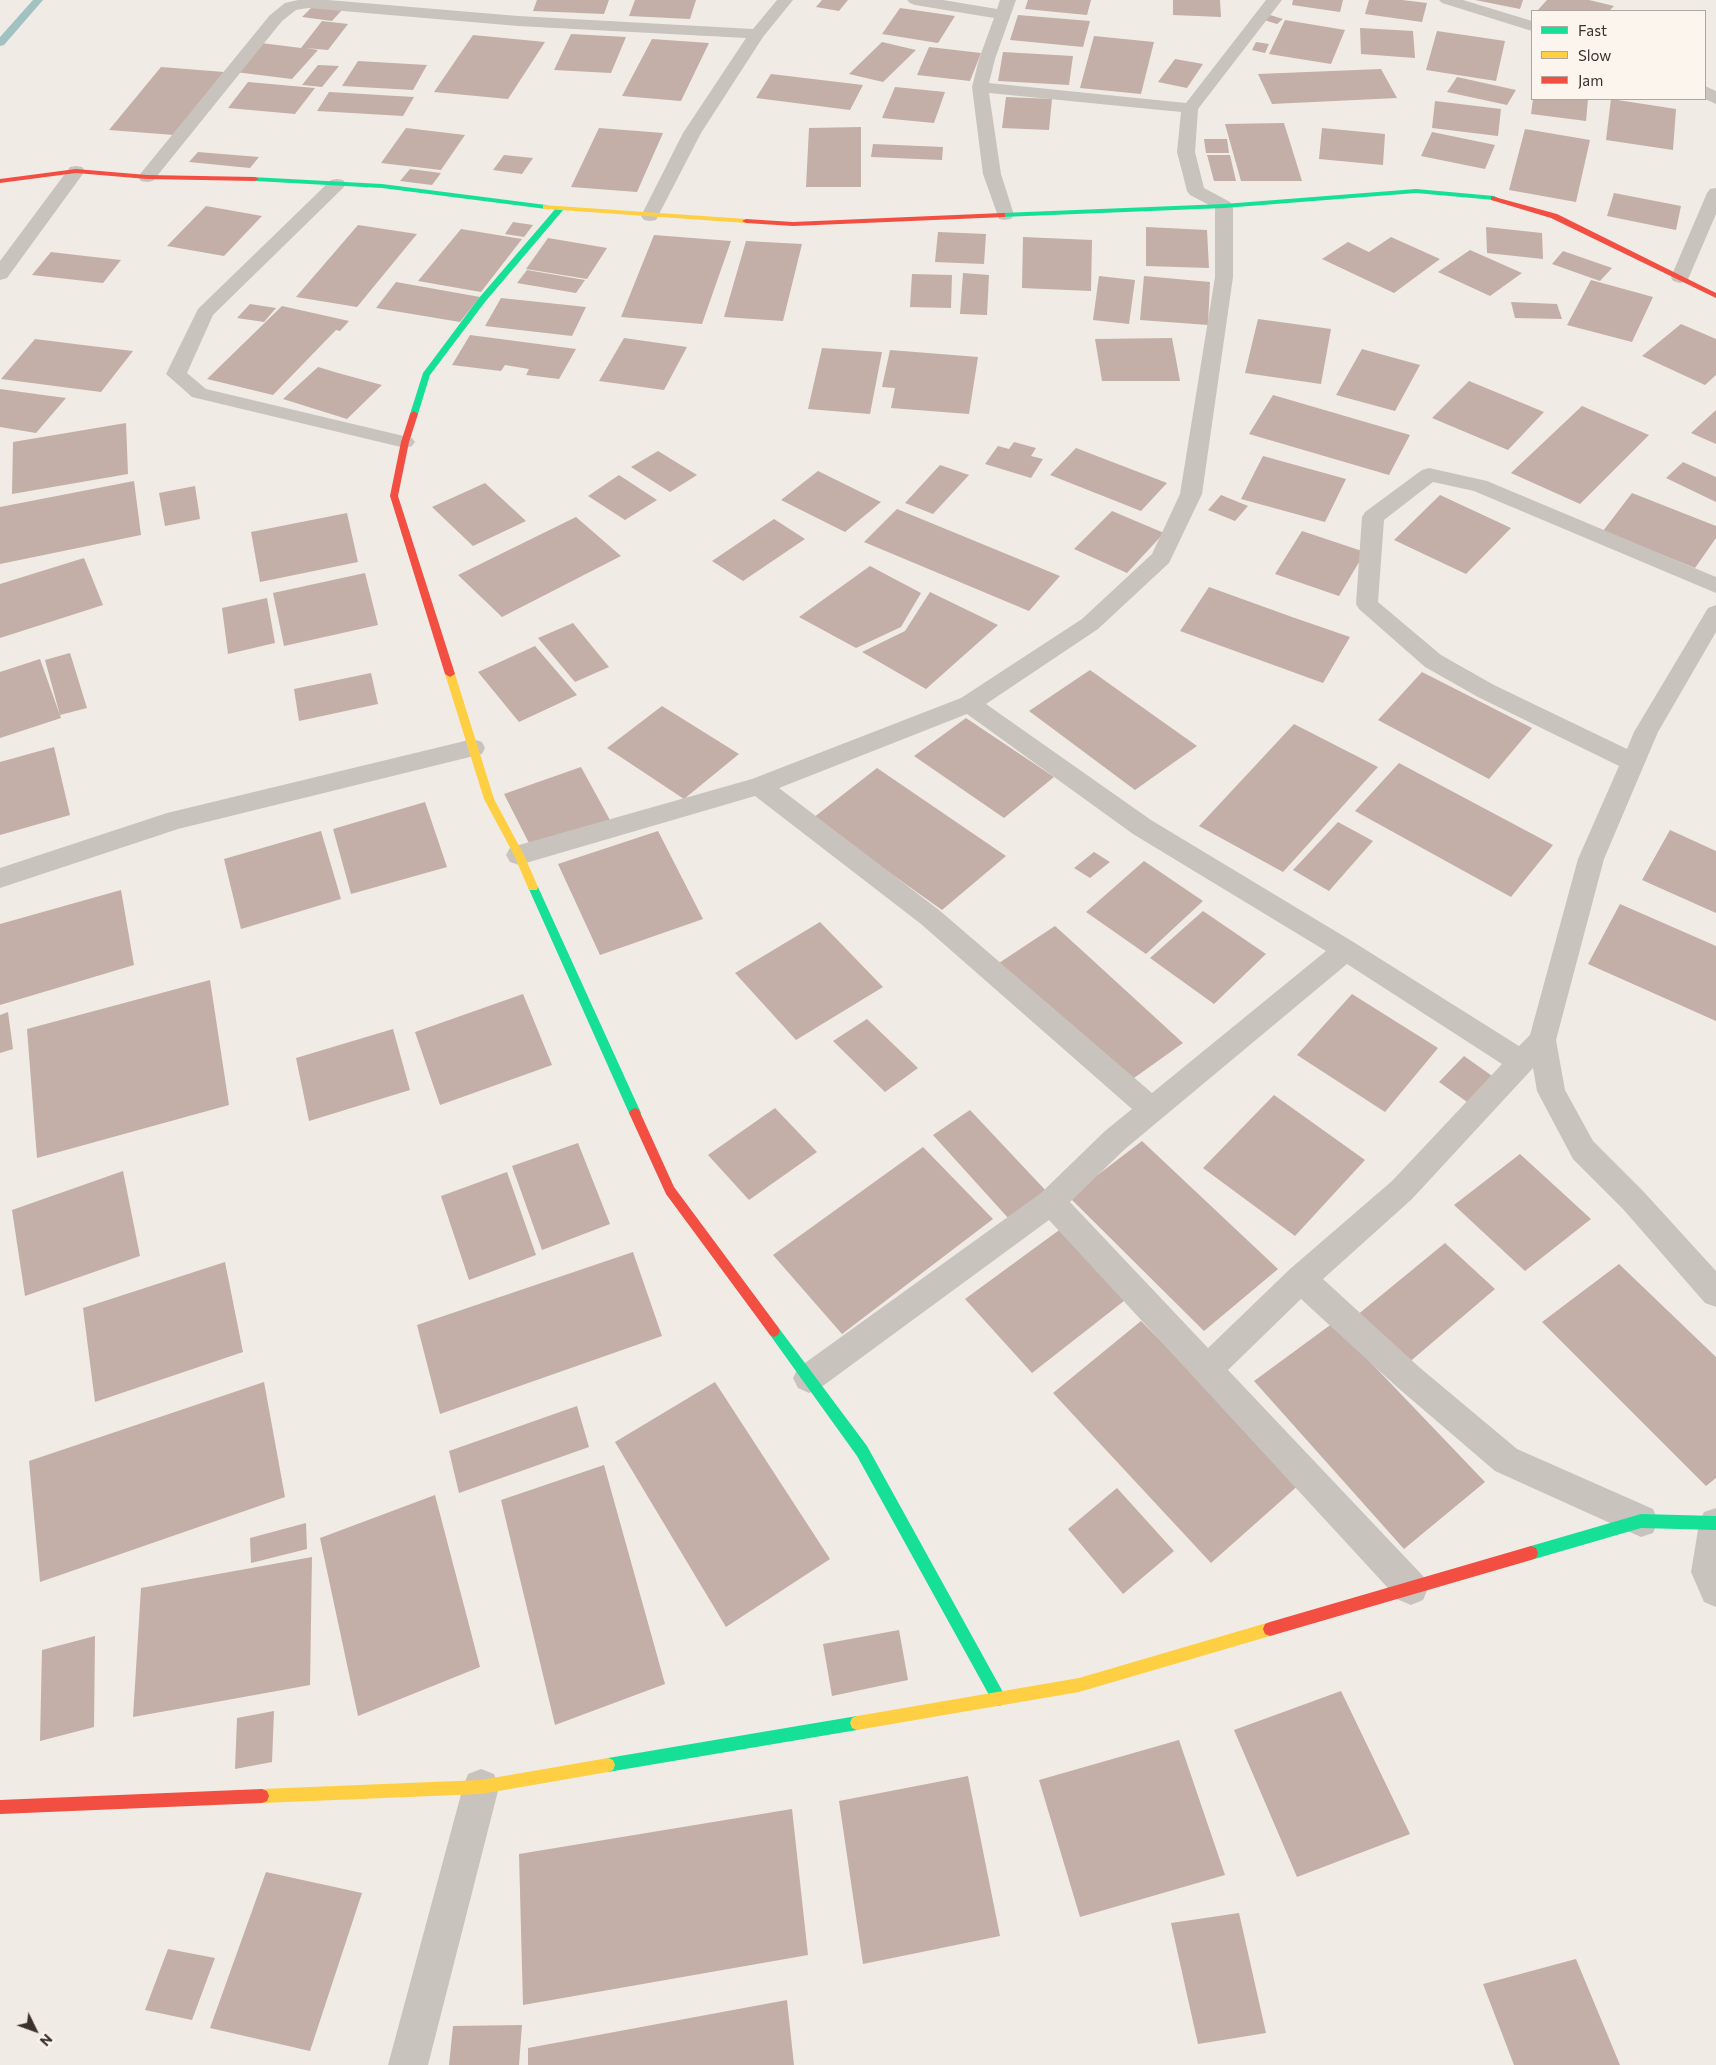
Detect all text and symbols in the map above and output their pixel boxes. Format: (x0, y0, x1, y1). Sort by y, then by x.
legend (1531, 10, 1706, 100)
text: Fast (1578, 21, 1607, 39)
text: Slow (1578, 46, 1611, 64)
text: Jam (1578, 71, 1603, 89)
north arrow (10, 2005, 60, 2055)
text: N (37, 2031, 56, 2050)

